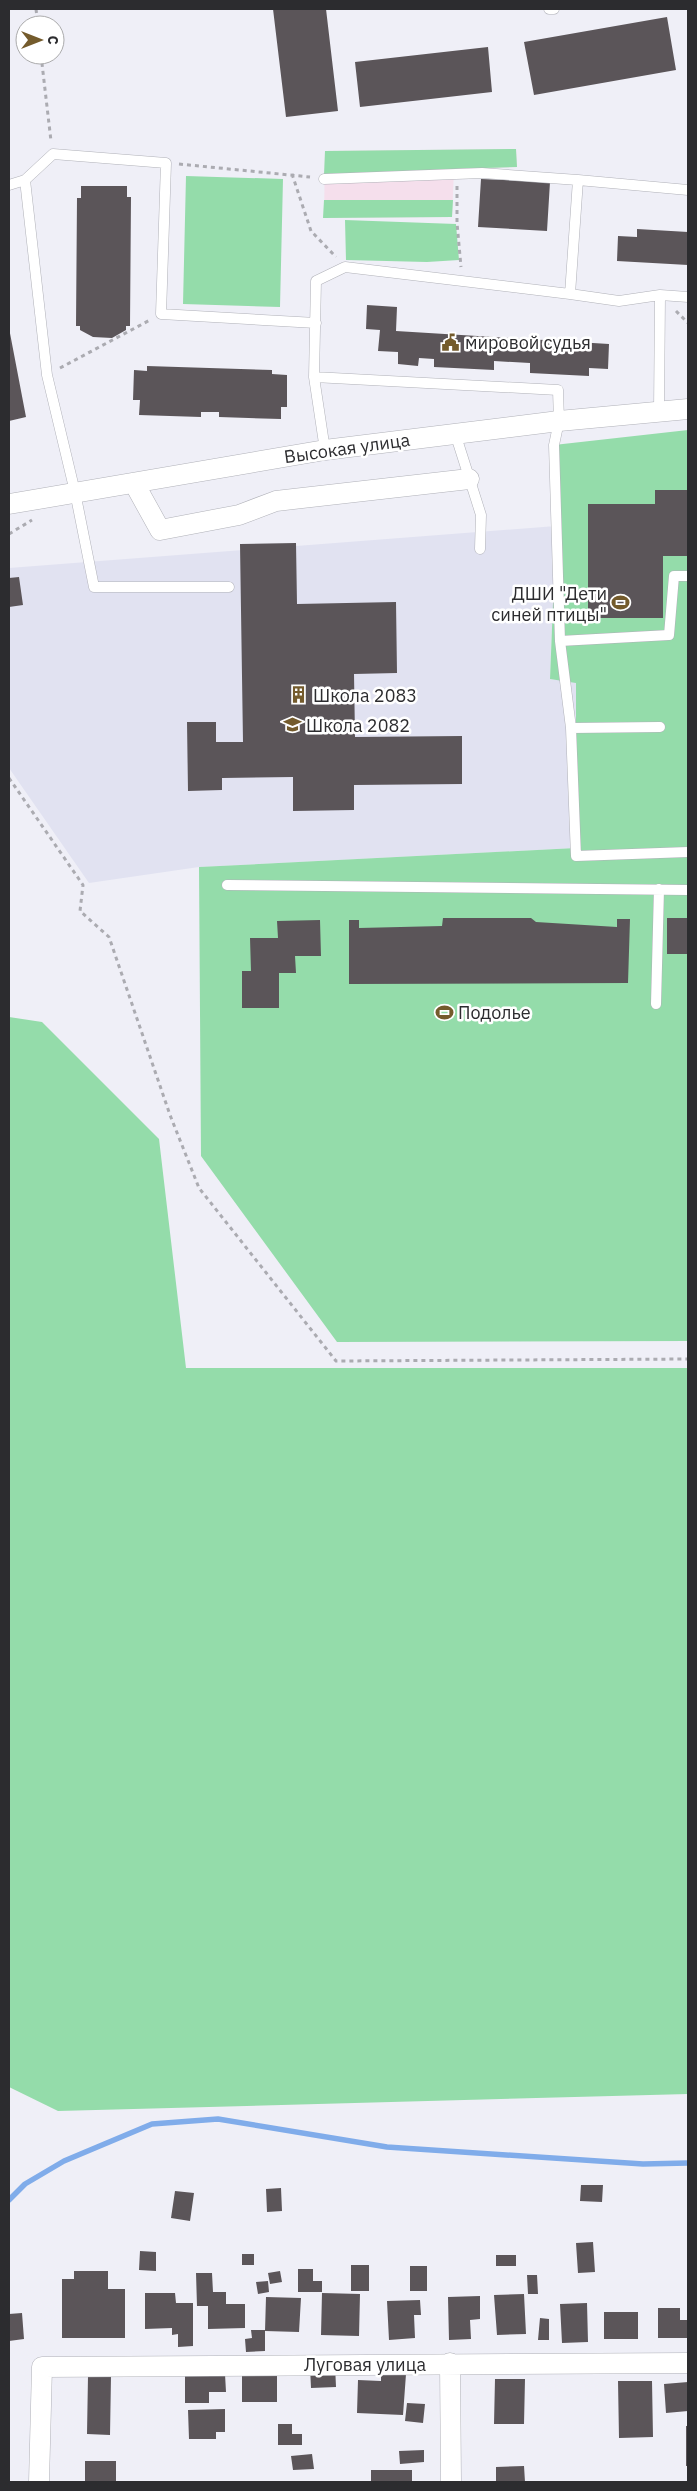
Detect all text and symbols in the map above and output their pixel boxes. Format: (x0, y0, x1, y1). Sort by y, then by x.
north arrow (15, 15, 65, 65)
text: С (44, 35, 62, 45)
place label: мировой судья (465, 331, 591, 354)
public building icon: мировой судья (441, 332, 461, 352)
street label: Высокая улица (283, 428, 412, 468)
place label: ДШИ "Дети синей птицы" (491, 582, 607, 626)
sports icon: ДШИ "Дети синей птицы" (611, 593, 631, 613)
place label: Школа 2083 (313, 684, 417, 707)
building icon: Школа 2083 (289, 685, 309, 705)
place label: Школа 2082 (306, 714, 410, 737)
school or university icon: Школа 2082 (282, 715, 302, 735)
place label: Подолье (458, 1001, 531, 1024)
sports icon: Подолье (434, 1002, 454, 1022)
street label: Луговая улица (304, 2353, 426, 2376)

